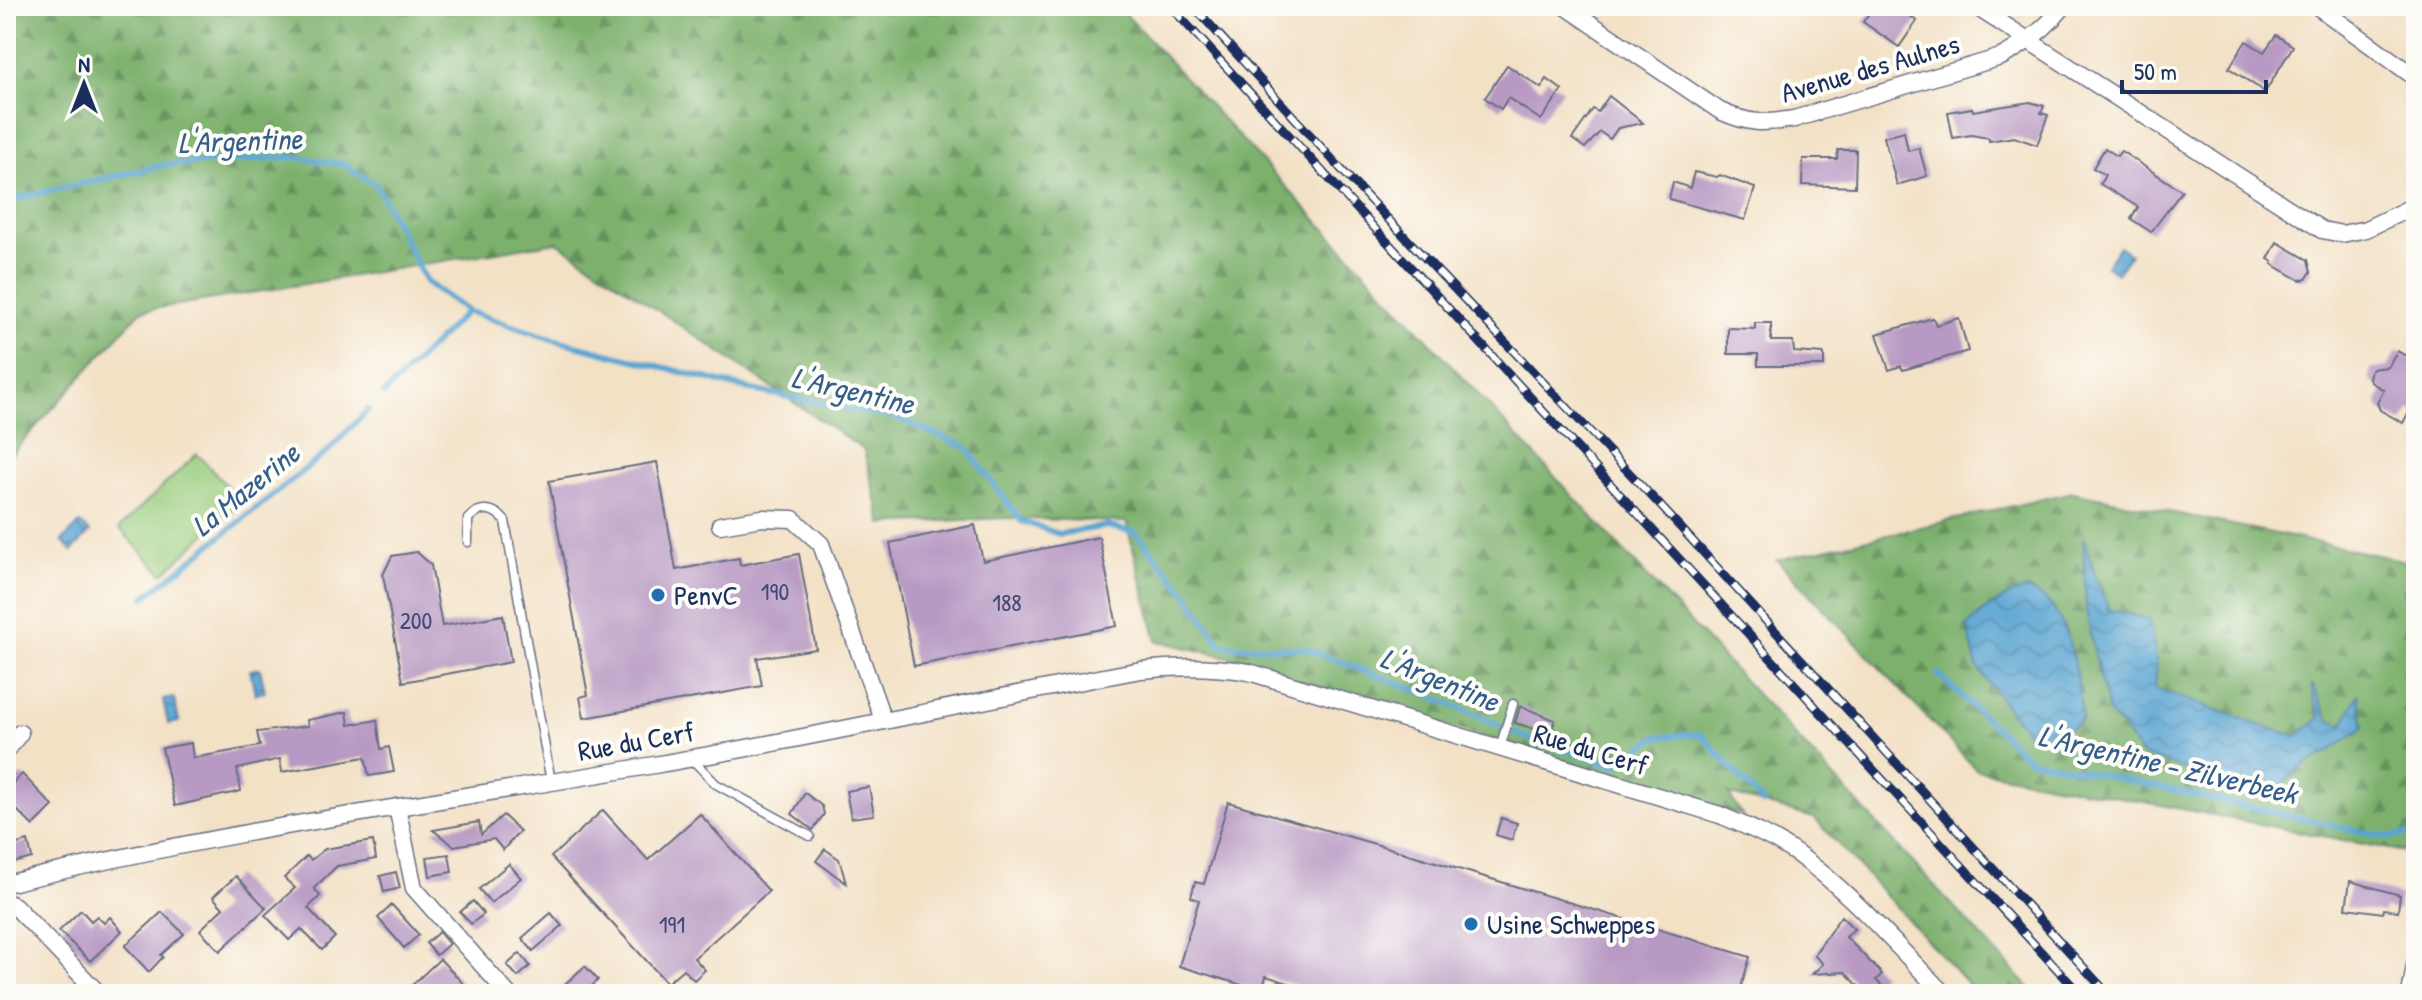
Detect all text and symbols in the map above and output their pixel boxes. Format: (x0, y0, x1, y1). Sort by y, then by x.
street label: Avenue des Aulnes (1777, 24, 1963, 112)
north arrow (44, 44, 124, 124)
scale bar (2122, 44, 2266, 94)
text: N (78, 49, 90, 79)
text: 50 m (2134, 55, 2177, 87)
water label: L'Argentine (178, 118, 304, 163)
water label: L'Argentine (788, 357, 919, 425)
water label: La Mazerine (183, 433, 308, 545)
house number: 190 (761, 575, 789, 607)
place label: PenvC (674, 576, 738, 614)
marker: PenvC (649, 586, 667, 604)
house number: 188 (992, 586, 1022, 618)
house number: 200 (400, 604, 432, 636)
water label: L'Argentine (1375, 637, 1506, 722)
street label: Rue du Cerf (575, 712, 697, 770)
street label: Rue du Cerf (1529, 714, 1653, 784)
water label: L'Argentine - Zilverbeek (2035, 715, 2303, 815)
place label: Usine Schweppes (1487, 905, 1655, 943)
house number: 191 (659, 908, 685, 940)
marker: Usine Schweppes (1462, 915, 1480, 933)

